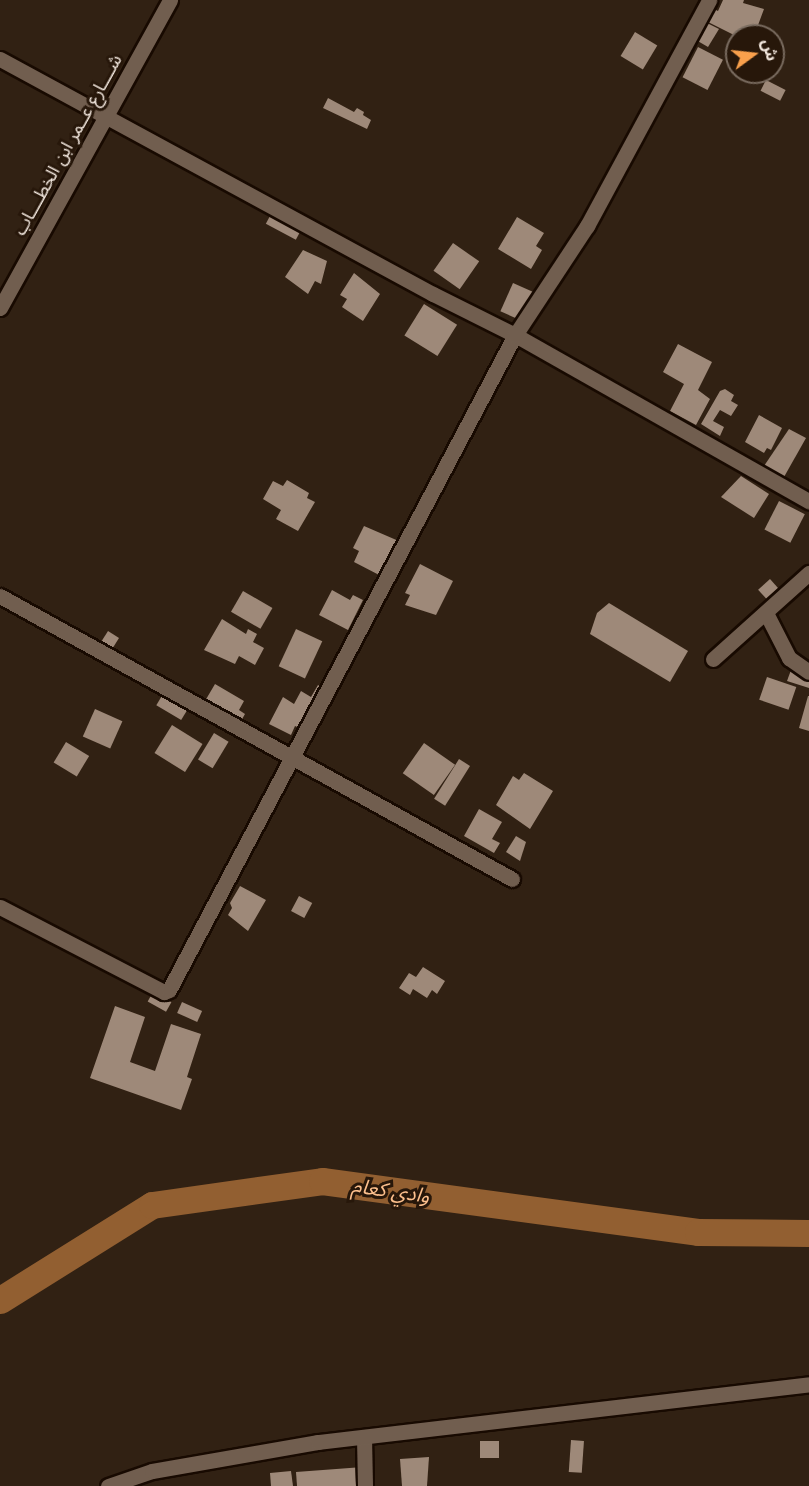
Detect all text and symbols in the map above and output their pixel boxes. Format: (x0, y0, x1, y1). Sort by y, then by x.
north arrow (725, 24, 785, 84)
text: ش (758, 37, 783, 63)
street label: شــــارع عــمر ابن الخطــــاب (9, 51, 127, 239)
water label: وادي كعام (351, 1173, 431, 1207)

